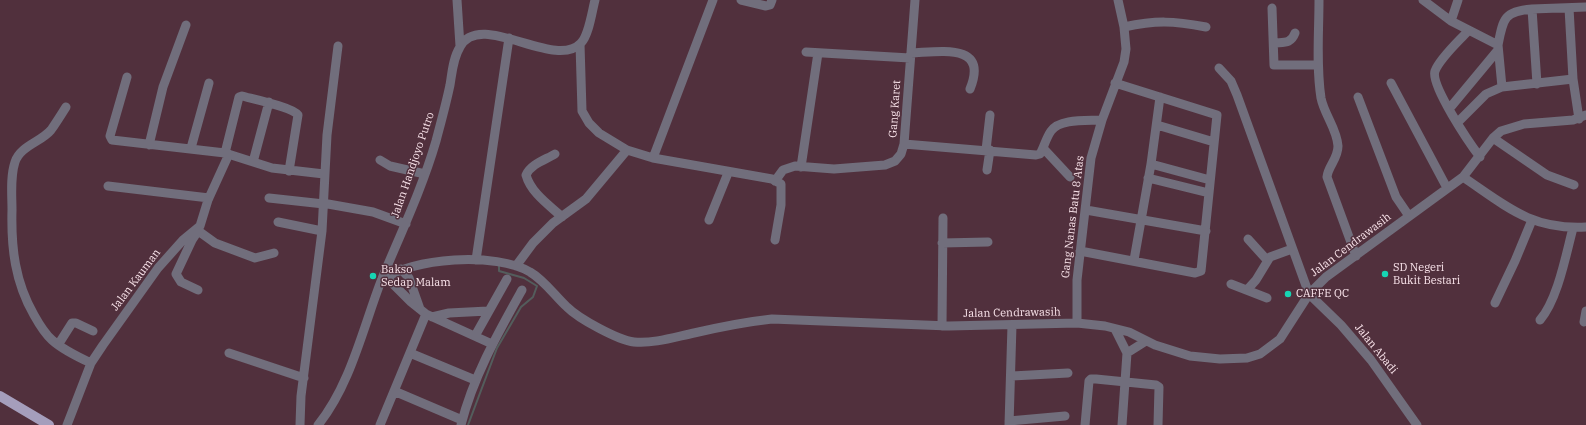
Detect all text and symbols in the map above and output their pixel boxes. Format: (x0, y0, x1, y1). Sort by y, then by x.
street label: Gang Karet (886, 80, 904, 138)
street label: Jalan Handjoyo Putro (389, 110, 437, 220)
street label: Gang Nanas Batu 8 Atas (1059, 155, 1087, 279)
street label: Jalan Cendrawasih (1308, 210, 1394, 280)
street label: Jalan Kauman (109, 247, 163, 313)
place label: SD Negeri Bukit Bestari (1393, 261, 1460, 287)
place label: Bakso Sedap Malam (381, 263, 451, 289)
marker: SD Negeri Bukit Bestari (1380, 269, 1390, 279)
marker: Bakso Sedap Malam (368, 271, 378, 281)
place label: CAFFE QC (1296, 287, 1349, 301)
marker: CAFFE QC (1283, 289, 1293, 299)
street label: Jalan Cendrawasih (963, 306, 1061, 320)
street label: Jalan Abadi (1352, 321, 1400, 377)

